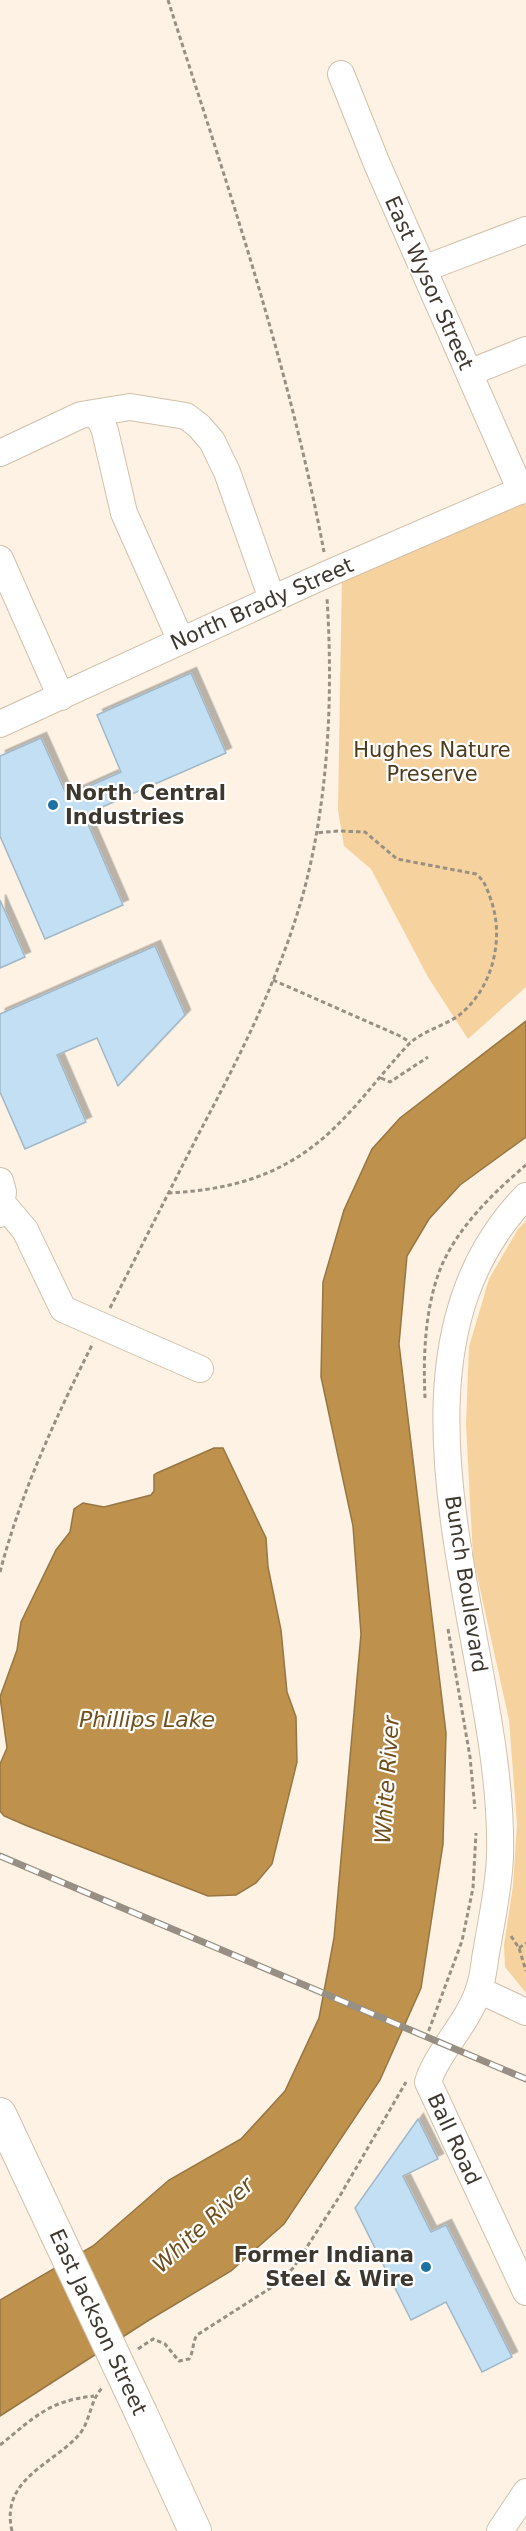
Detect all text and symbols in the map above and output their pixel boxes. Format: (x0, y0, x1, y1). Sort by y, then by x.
street label: East Wysor Street (380, 192, 478, 374)
street label: North Brady Street (167, 553, 357, 655)
park label: Hughes Nature Preserve (353, 738, 511, 786)
place label: North Central Industries (65, 781, 226, 829)
marker: North Central Industries (46, 798, 60, 812)
street label: Bunch Boulevard (440, 1494, 492, 1674)
water label: Phillips Lake (79, 1707, 215, 1732)
water label: White River (370, 1713, 404, 1845)
street label: Ball Road (422, 2089, 486, 2189)
water label: White River (148, 2171, 260, 2278)
street label: East Jackson Street (44, 2225, 152, 2419)
place label: Former Indiana Steel & Wire (234, 2243, 414, 2291)
marker: Former Indiana Steel & Wire (419, 2260, 433, 2274)

